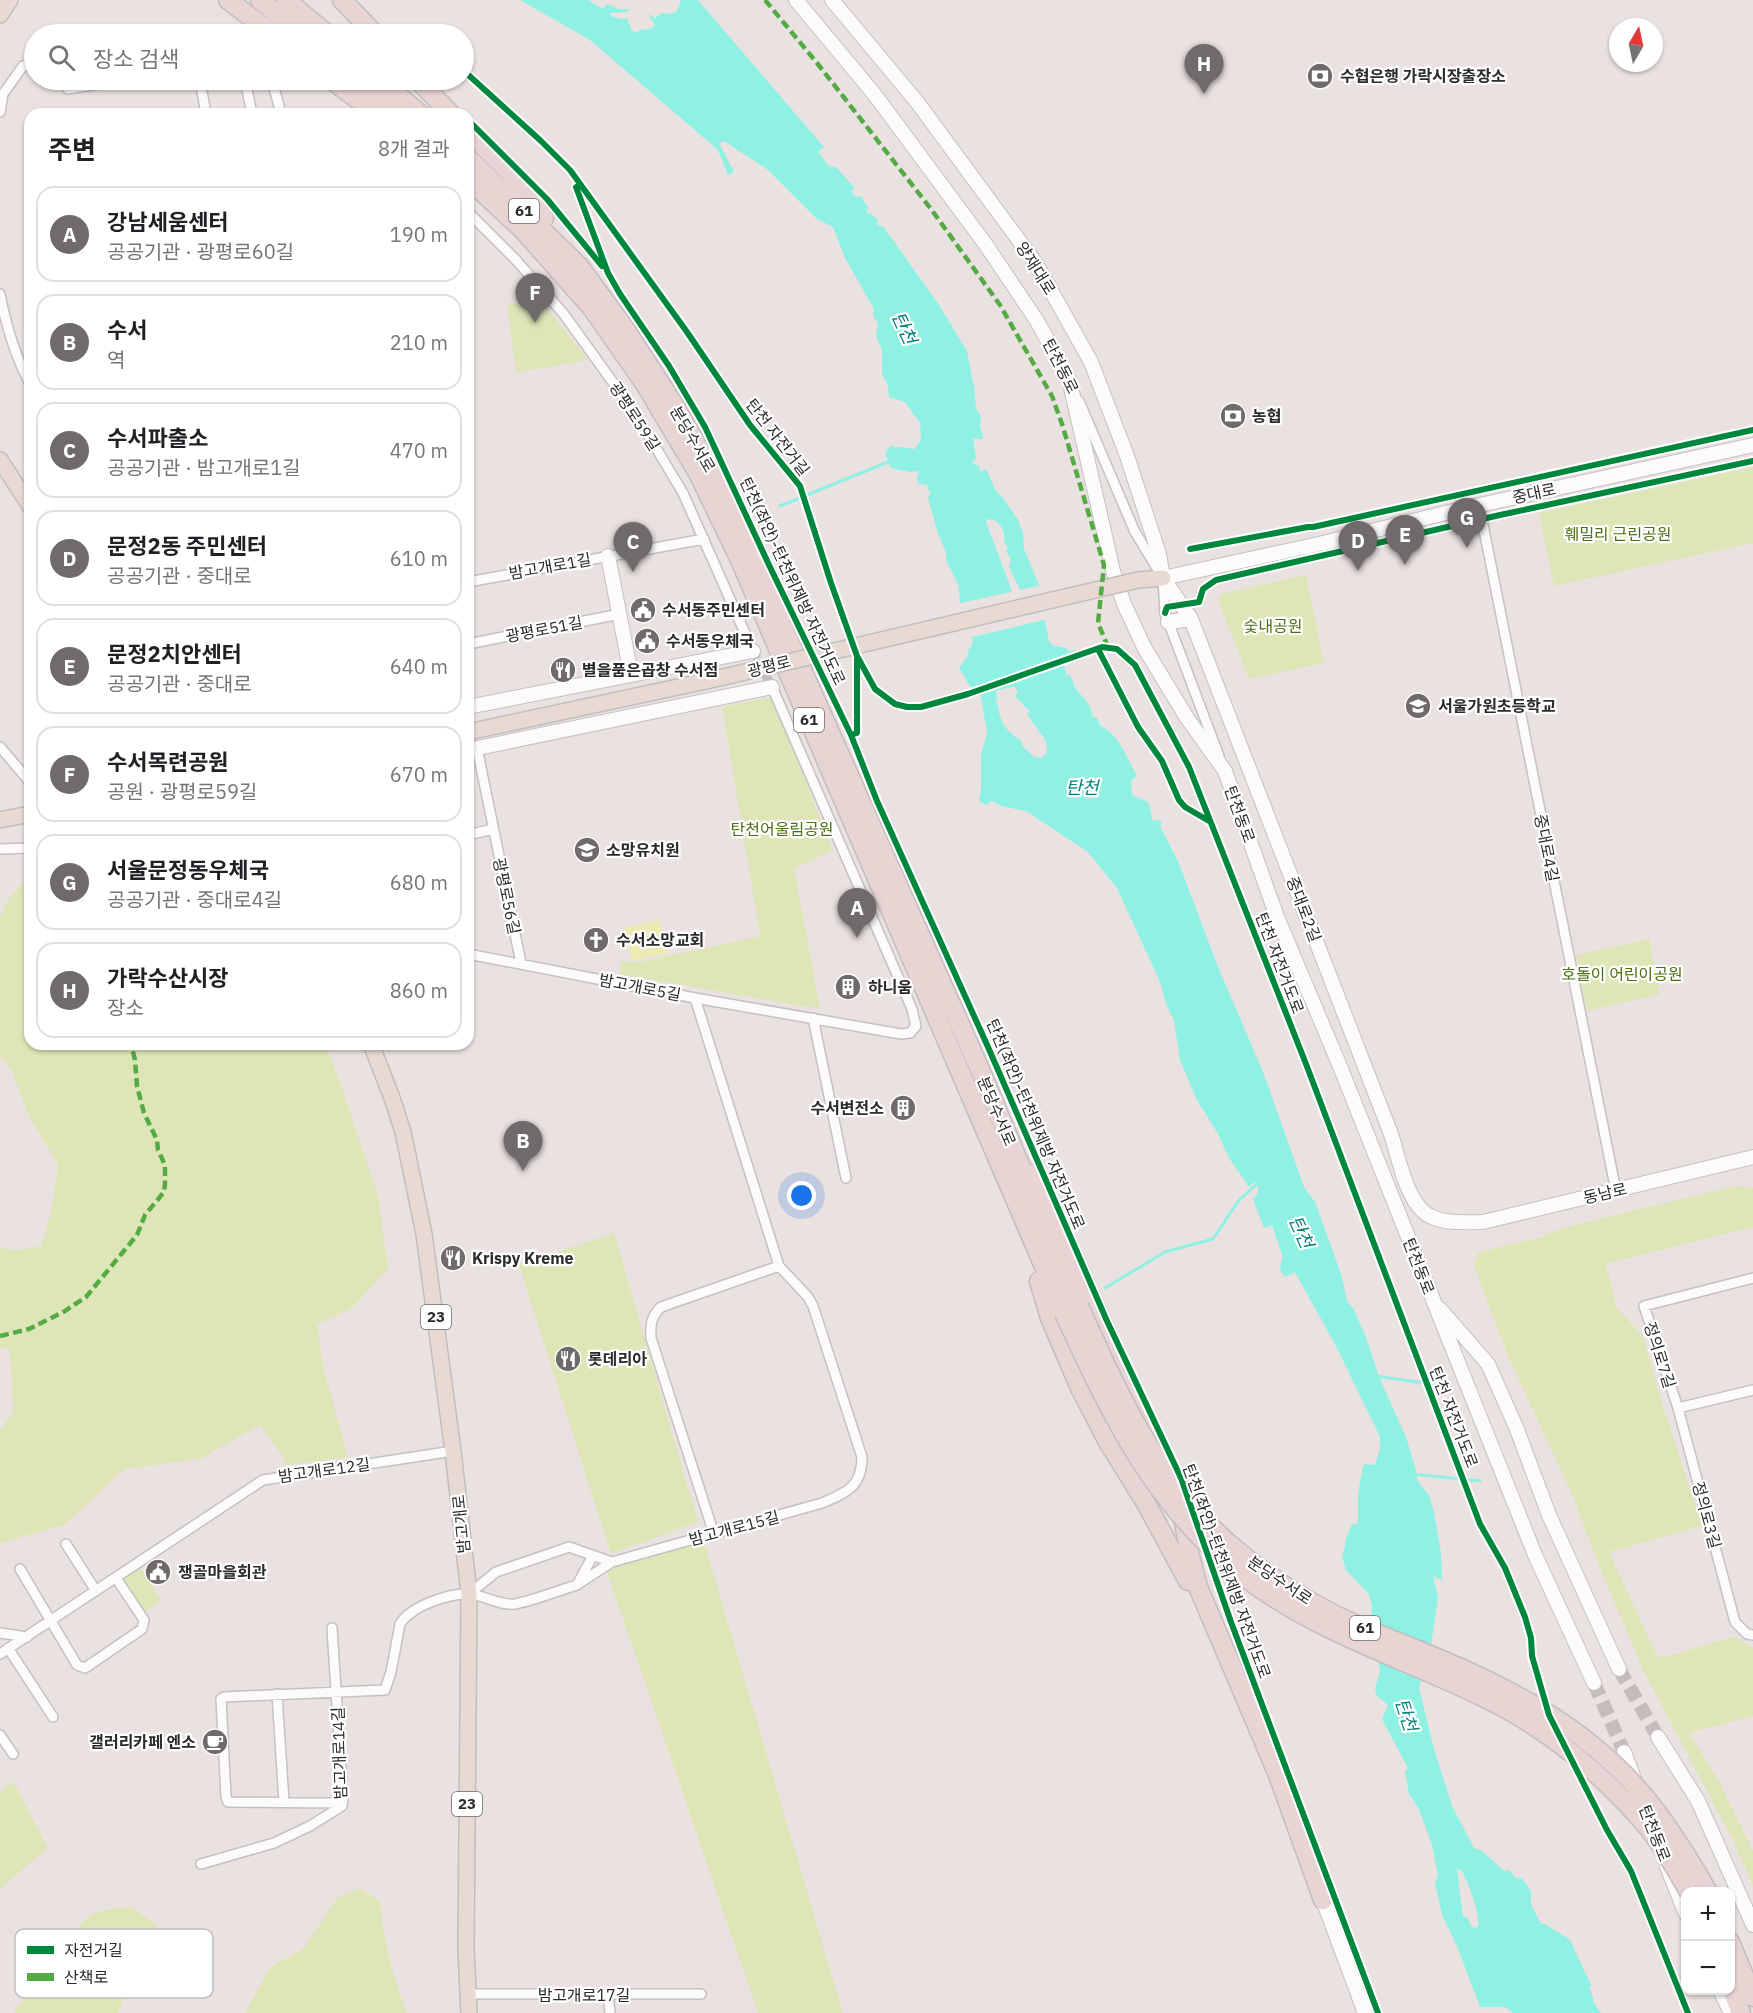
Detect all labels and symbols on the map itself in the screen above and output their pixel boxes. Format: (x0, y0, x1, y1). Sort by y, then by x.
north arrow (1609, 18, 1663, 72)
pin: H (1184, 44, 1224, 94)
bank icon: 수협은행 가락시장출장소 (1305, 61, 1335, 91)
place label: 수협은행 가락시장출장소 (1340, 66, 1506, 86)
road number: 61 (509, 199, 539, 223)
street label: 양재대로 (1012, 238, 1060, 298)
pin: F (516, 274, 554, 323)
water label: 탄천 (887, 308, 923, 350)
street label: 탄천동로 (1039, 335, 1083, 397)
street label: 광평로59길 (605, 378, 665, 454)
street label: 탄천 자전거길 (742, 395, 814, 479)
bank icon: 농협 (1218, 401, 1248, 431)
street label: 분당수서로 (666, 402, 720, 476)
place label: 농협 (1252, 406, 1281, 426)
street label: 탄천(좌안)-탄천위제방 자전거도로 (736, 474, 850, 688)
street label: 중대로 (1510, 479, 1558, 507)
pin: G (1448, 498, 1486, 548)
pin: E (1386, 516, 1424, 565)
pin: C (614, 522, 652, 572)
pin: D (1338, 522, 1378, 571)
park label: 훼밀리 근린공원 (1565, 524, 1671, 544)
street label: 밤고개로1길 (507, 549, 593, 583)
public building icon: 수서동주민센터 (628, 595, 658, 625)
place label: 수서동주민센터 (662, 600, 765, 620)
street label: 광평로51길 (504, 612, 584, 646)
park label: 숯내공원 (1244, 616, 1302, 636)
public building icon: 수서동우체국 (632, 626, 662, 656)
place label: 수서동우체국 (666, 631, 754, 651)
street label: 광평로 (745, 651, 793, 681)
restaurant icon: 별을품은곱창 수서점 (548, 655, 578, 685)
place label: 별을품은곱창 수서점 (582, 660, 718, 680)
school or university icon: 서울가원초등학교 (1403, 691, 1433, 721)
place label: 서울가원초등학교 (1438, 696, 1556, 716)
road number: 61 (794, 708, 824, 732)
water label: 탄천 (1065, 776, 1101, 799)
street label: 탄천동로 (1221, 783, 1260, 845)
street label: 중대로4길 (1531, 812, 1563, 884)
park label: 탄천어울림공원 (730, 819, 834, 839)
school or university icon: 소망유치원 (572, 835, 602, 865)
place label: 소망유치원 (606, 840, 680, 860)
street label: 광평로56길 (489, 856, 525, 936)
street label: 중대로2길 (1282, 873, 1326, 945)
pin: A (838, 888, 876, 938)
street label: 탄천 자전거도로 (1252, 910, 1309, 1017)
church icon: 수서소망교회 (581, 925, 611, 955)
place label: 수서소망교회 (616, 930, 704, 950)
park label: 호돌이 어린이공원 (1561, 964, 1683, 984)
street label: 밤고개로5길 (597, 969, 683, 1005)
building icon: 하니움 (833, 972, 863, 1002)
place label: 하니움 (868, 977, 912, 997)
street label: 탄천(좌안)-탄천위제방 자전거도로 (982, 1016, 1090, 1233)
street label: 분당수서로 (973, 1073, 1021, 1149)
building icon: 수서변전소 (888, 1093, 918, 1123)
place label: 수서변전소 (810, 1098, 884, 1118)
pin: B (504, 1122, 542, 1171)
street label: 동남로 (1581, 1178, 1629, 1208)
your location (787, 1181, 816, 1210)
water label: 탄천 (1284, 1212, 1320, 1254)
street label: 탄천동로 (1399, 1235, 1439, 1297)
restaurant icon: Krispy Kreme (438, 1243, 468, 1273)
place label: Krispy Kreme (472, 1248, 574, 1268)
road number: 23 (421, 1305, 451, 1329)
street label: 정의로7길 (1640, 1319, 1680, 1391)
restaurant icon: 롯데리아 (553, 1344, 583, 1374)
place label: 롯데리아 (588, 1349, 647, 1369)
street label: 탄천 자전거도로 (1426, 1364, 1483, 1471)
street label: 밤고개로12길 (277, 1454, 371, 1486)
street label: 탄천(좌안)-탄천위제방 자전거도로 (1179, 1461, 1275, 1681)
street label: 정의로3길 (1688, 1479, 1726, 1551)
street label: 밤고개로 (448, 1493, 474, 1554)
street label: 밤고개로15길 (687, 1506, 781, 1550)
street label: 분당수서로 (1244, 1551, 1316, 1609)
public building icon: 쟁골마을회관 (143, 1557, 173, 1587)
place label: 쟁골마을회관 (178, 1562, 267, 1582)
road number: 61 (1350, 1616, 1380, 1640)
water label: 탄천 (1390, 1696, 1423, 1736)
street label: 밤고개로14길 (327, 1706, 351, 1800)
cafe icon: 갤러리카페 엔소 (200, 1727, 230, 1757)
place label: 갤러리카페 엔소 (89, 1732, 196, 1752)
road number: 23 (452, 1792, 482, 1816)
street label: 탄천동로 (1635, 1802, 1675, 1864)
legend (15, 1929, 213, 1998)
text: 자전거길 (64, 1940, 123, 1960)
text: 산책로 (64, 1967, 108, 1987)
street label: 밤고개로17길 (538, 1985, 630, 2005)

